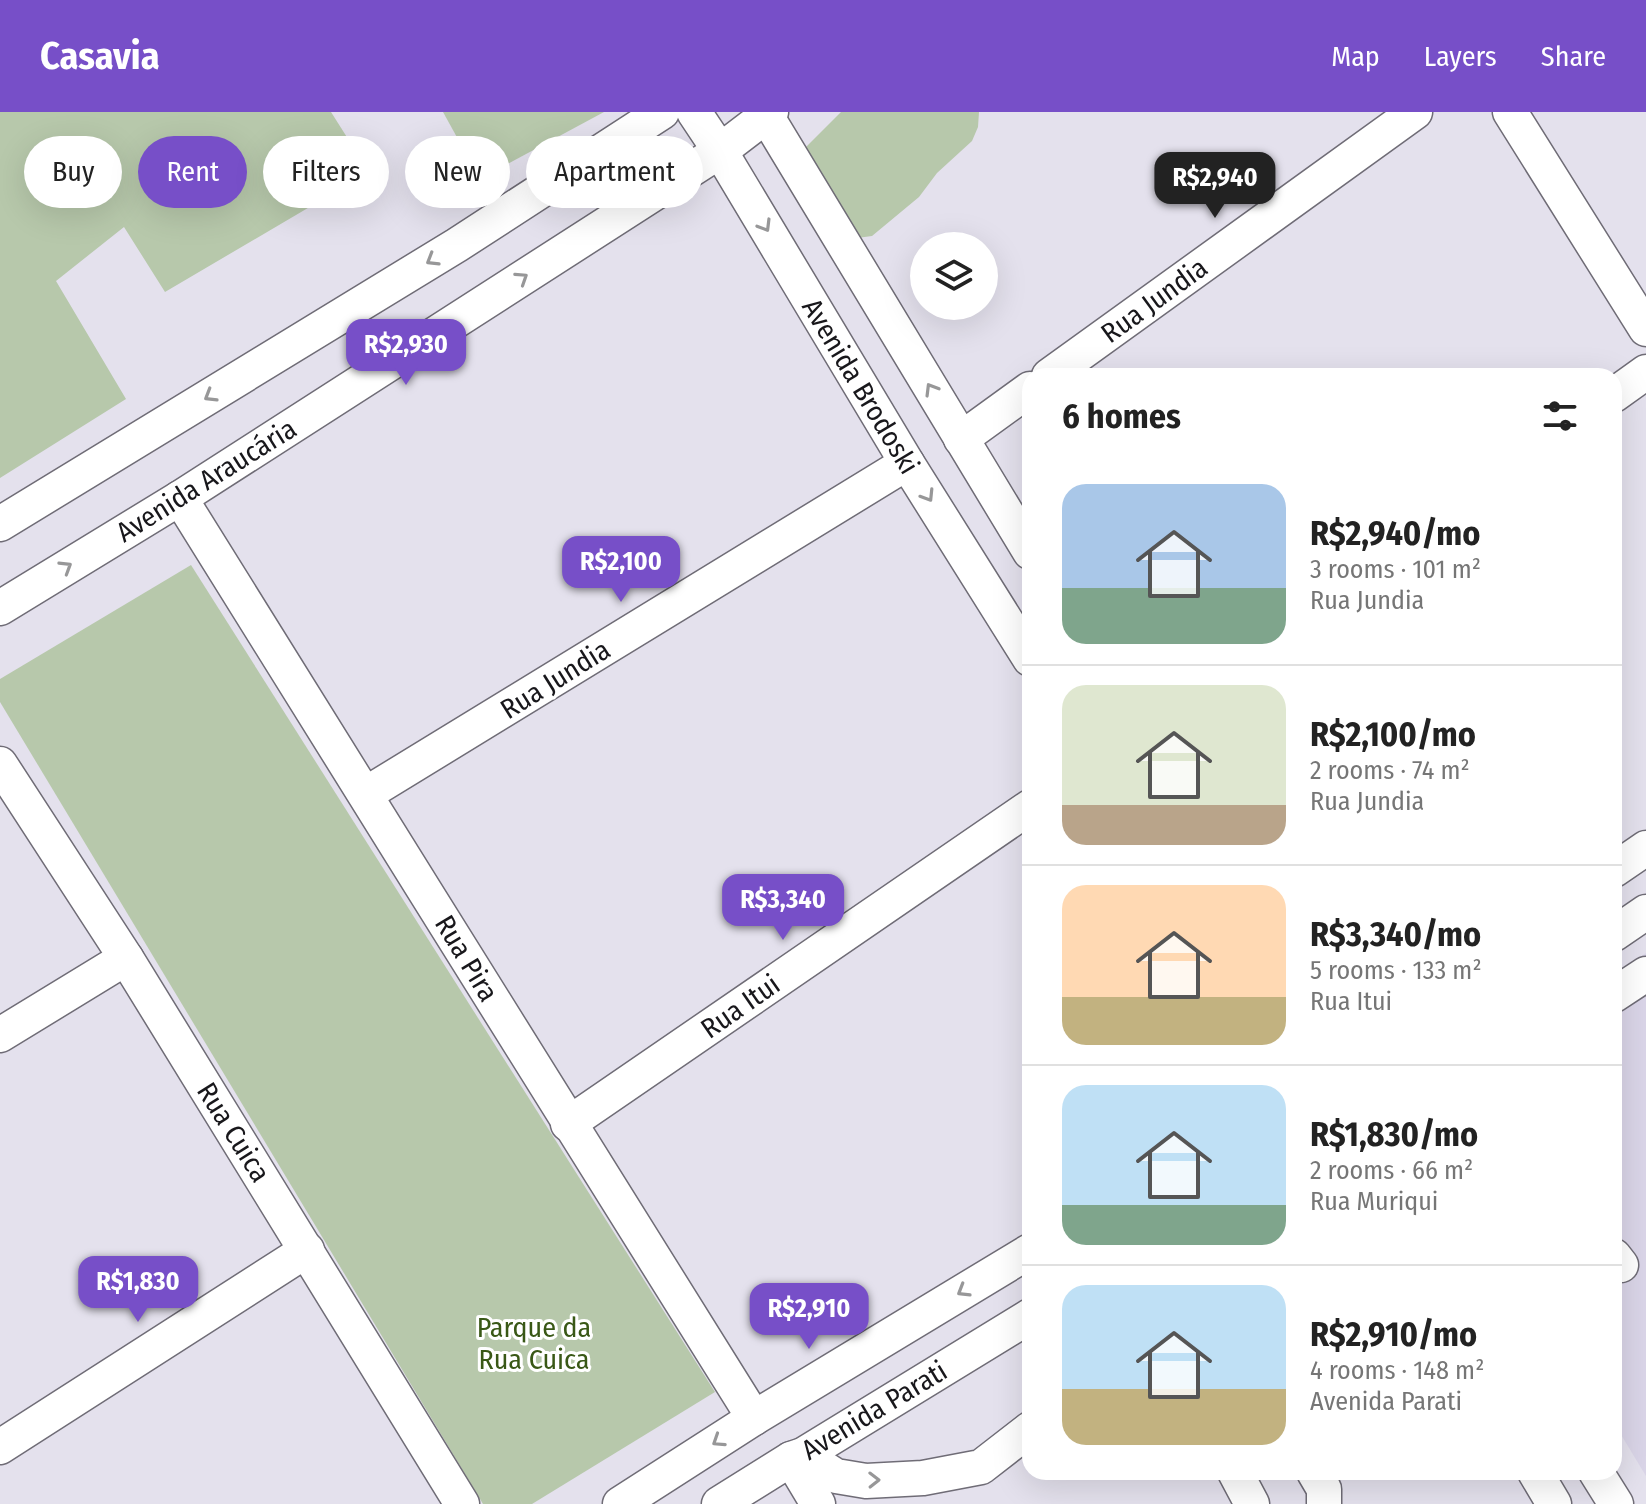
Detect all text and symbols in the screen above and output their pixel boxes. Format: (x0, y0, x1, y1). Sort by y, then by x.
text: Casavia (40, 33, 160, 79)
text: Map (1331, 40, 1380, 73)
text: Layers (1424, 40, 1497, 73)
text: Share (1541, 40, 1606, 73)
chip: Buy (24, 136, 122, 208)
chip: Rent (138, 136, 247, 208)
chip: Filters (263, 136, 389, 208)
chip: New (405, 136, 510, 208)
chip: Apartment (526, 136, 703, 208)
pin: R$2,940 (1141, 152, 1289, 220)
text: R$2,940 (1172, 162, 1258, 193)
one-way arrow (755, 217, 771, 232)
map controls (910, 232, 998, 320)
button: layers (910, 232, 998, 320)
one-way arrow (426, 250, 441, 266)
street label: Rua Jundia (1095, 251, 1214, 350)
one-way arrow (513, 272, 528, 287)
street label: Avenida Brodoski (795, 293, 926, 480)
pin: R$2,930 (332, 319, 480, 387)
text: R$2,930 (364, 329, 448, 360)
one-way arrow (926, 383, 941, 398)
one-way arrow (204, 386, 219, 401)
icon: filters (1538, 394, 1582, 438)
text: 6 homes (1062, 396, 1181, 437)
street label: Avenida Araucária (110, 412, 302, 549)
one-way arrow (919, 488, 934, 502)
text: R$2,940/mo (1310, 513, 1480, 554)
icon: home (1126, 516, 1222, 612)
pin: R$2,100 (547, 536, 695, 604)
text: R$2,100 (580, 546, 662, 577)
text: 3 rooms · 101 m² (1310, 554, 1481, 585)
one-way arrow (58, 562, 72, 577)
text: Rua Jundia (1310, 585, 1424, 616)
street label: Rua Jundia (494, 633, 616, 726)
text: R$2,100/mo (1310, 714, 1476, 755)
icon: home (1126, 717, 1222, 813)
text: 2 rooms · 74 m² (1310, 755, 1470, 786)
text: Rua Jundia (1310, 786, 1424, 817)
pin: R$3,340 (709, 874, 857, 942)
text: R$3,340 (740, 884, 826, 915)
street label: Rua Pira (428, 909, 505, 1007)
text: R$3,340/mo (1310, 914, 1481, 955)
icon: home (1126, 917, 1222, 1013)
text: 5 rooms · 133 m² (1310, 955, 1482, 986)
street label: Rua Itui (695, 968, 786, 1045)
text: Rua Itui (1310, 986, 1392, 1017)
street label: Rua Cuica (190, 1076, 277, 1188)
text: R$1,830/mo (1310, 1114, 1478, 1155)
icon: home (1126, 1117, 1222, 1213)
text: 2 rooms · 66 m² (1310, 1155, 1473, 1186)
text: Rua Muriqui (1310, 1186, 1438, 1217)
pin: R$1,830 (64, 1256, 212, 1324)
text: R$1,830 (96, 1266, 180, 1297)
one-way arrow (957, 1281, 972, 1297)
pin: R$2,910 (735, 1283, 883, 1351)
text: R$2,910 (768, 1293, 850, 1324)
park label: Parque da Rua Cuica (477, 1311, 591, 1376)
text: R$2,910/mo (1310, 1314, 1477, 1355)
icon: home (1126, 1317, 1222, 1413)
street label: Avenida Parati (796, 1354, 953, 1467)
text: 4 rooms · 148 m² (1310, 1355, 1484, 1386)
text: Avenida Parati (1310, 1386, 1462, 1417)
one-way arrow (712, 1432, 726, 1447)
one-way arrow (869, 1471, 881, 1489)

